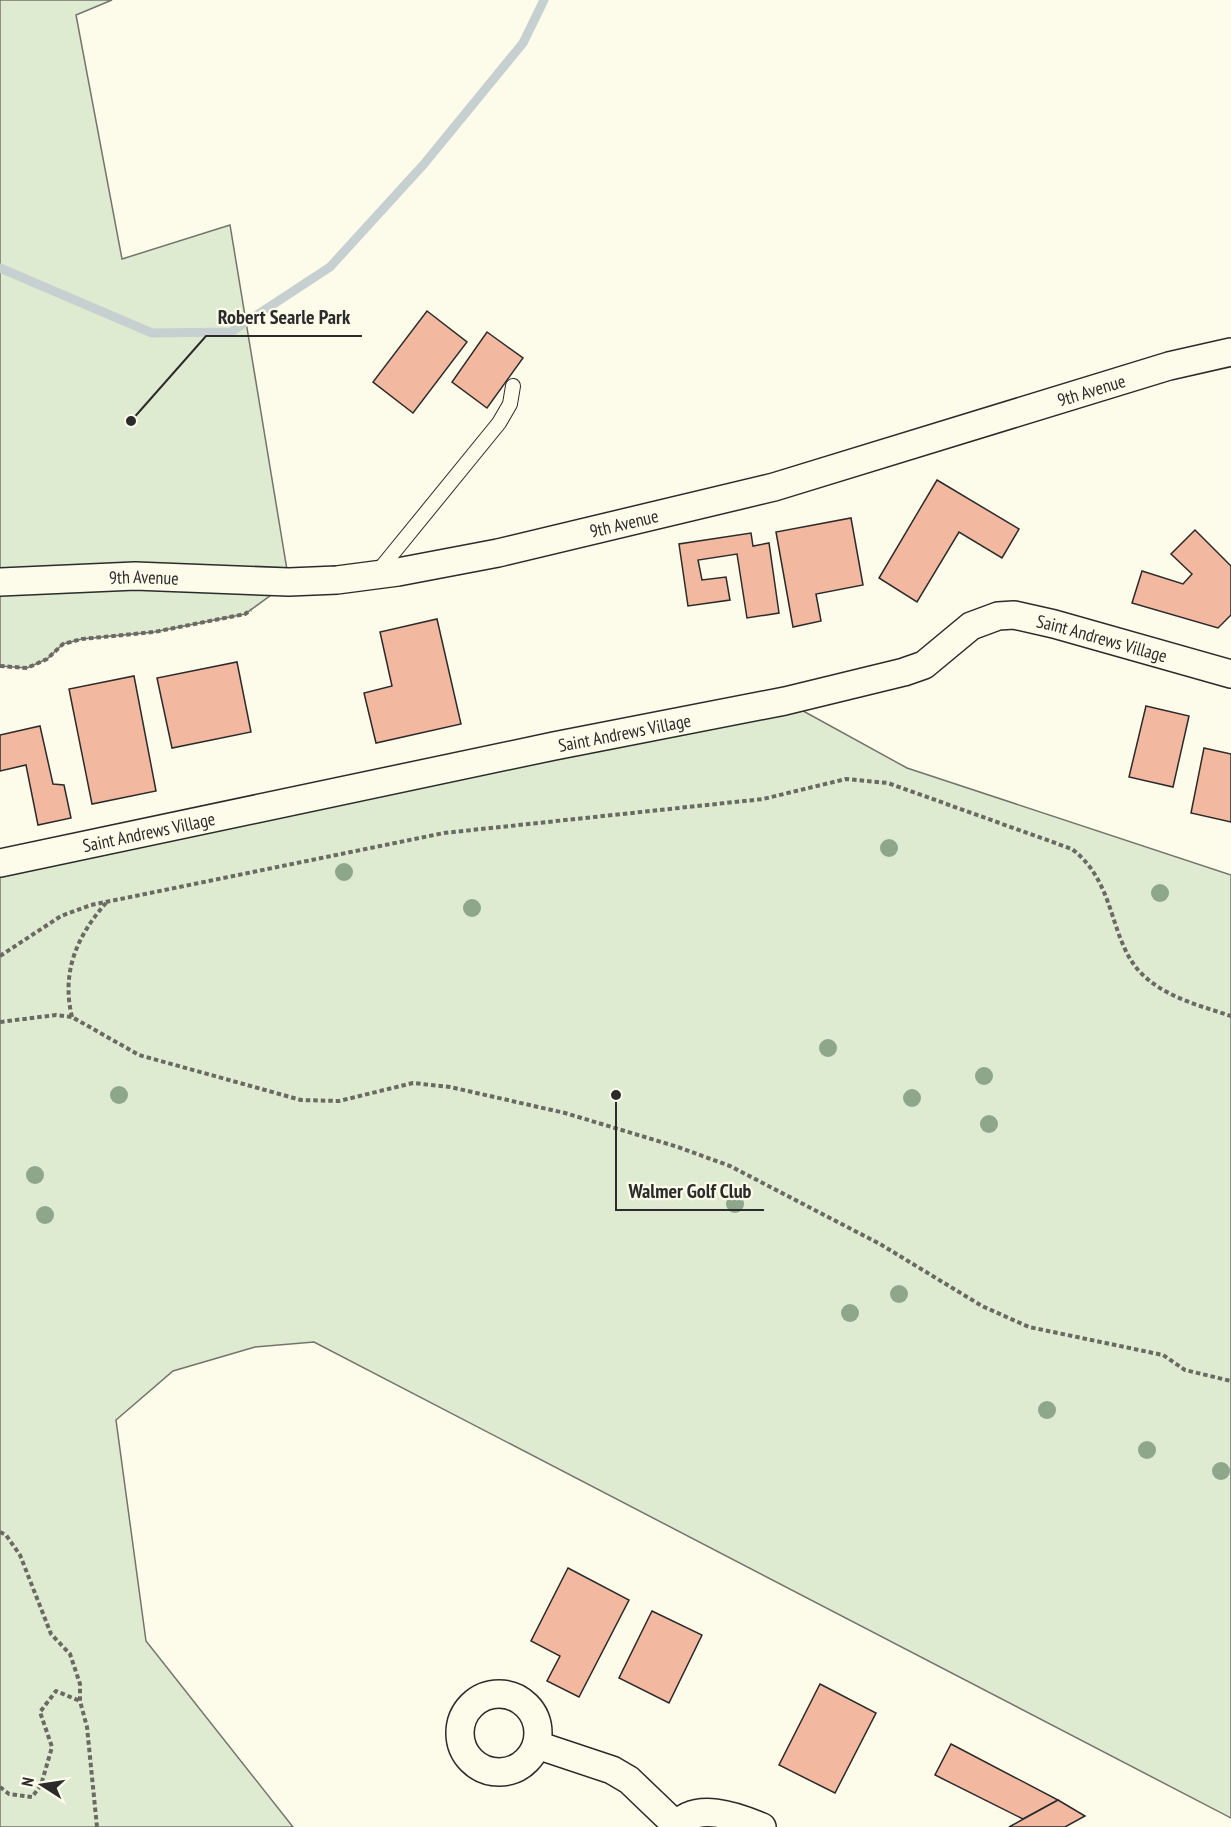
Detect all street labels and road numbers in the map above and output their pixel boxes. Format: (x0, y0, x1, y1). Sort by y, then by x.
street label: 9th Avenue (1054, 369, 1128, 411)
street label: 9th Avenue (587, 504, 661, 542)
street label: 9th Avenue (108, 564, 179, 589)
street label: Saint Andrews Village (1034, 609, 1170, 667)
street label: Saint Andrews Village (556, 708, 693, 756)
street label: Saint Andrews Village (80, 806, 217, 857)

